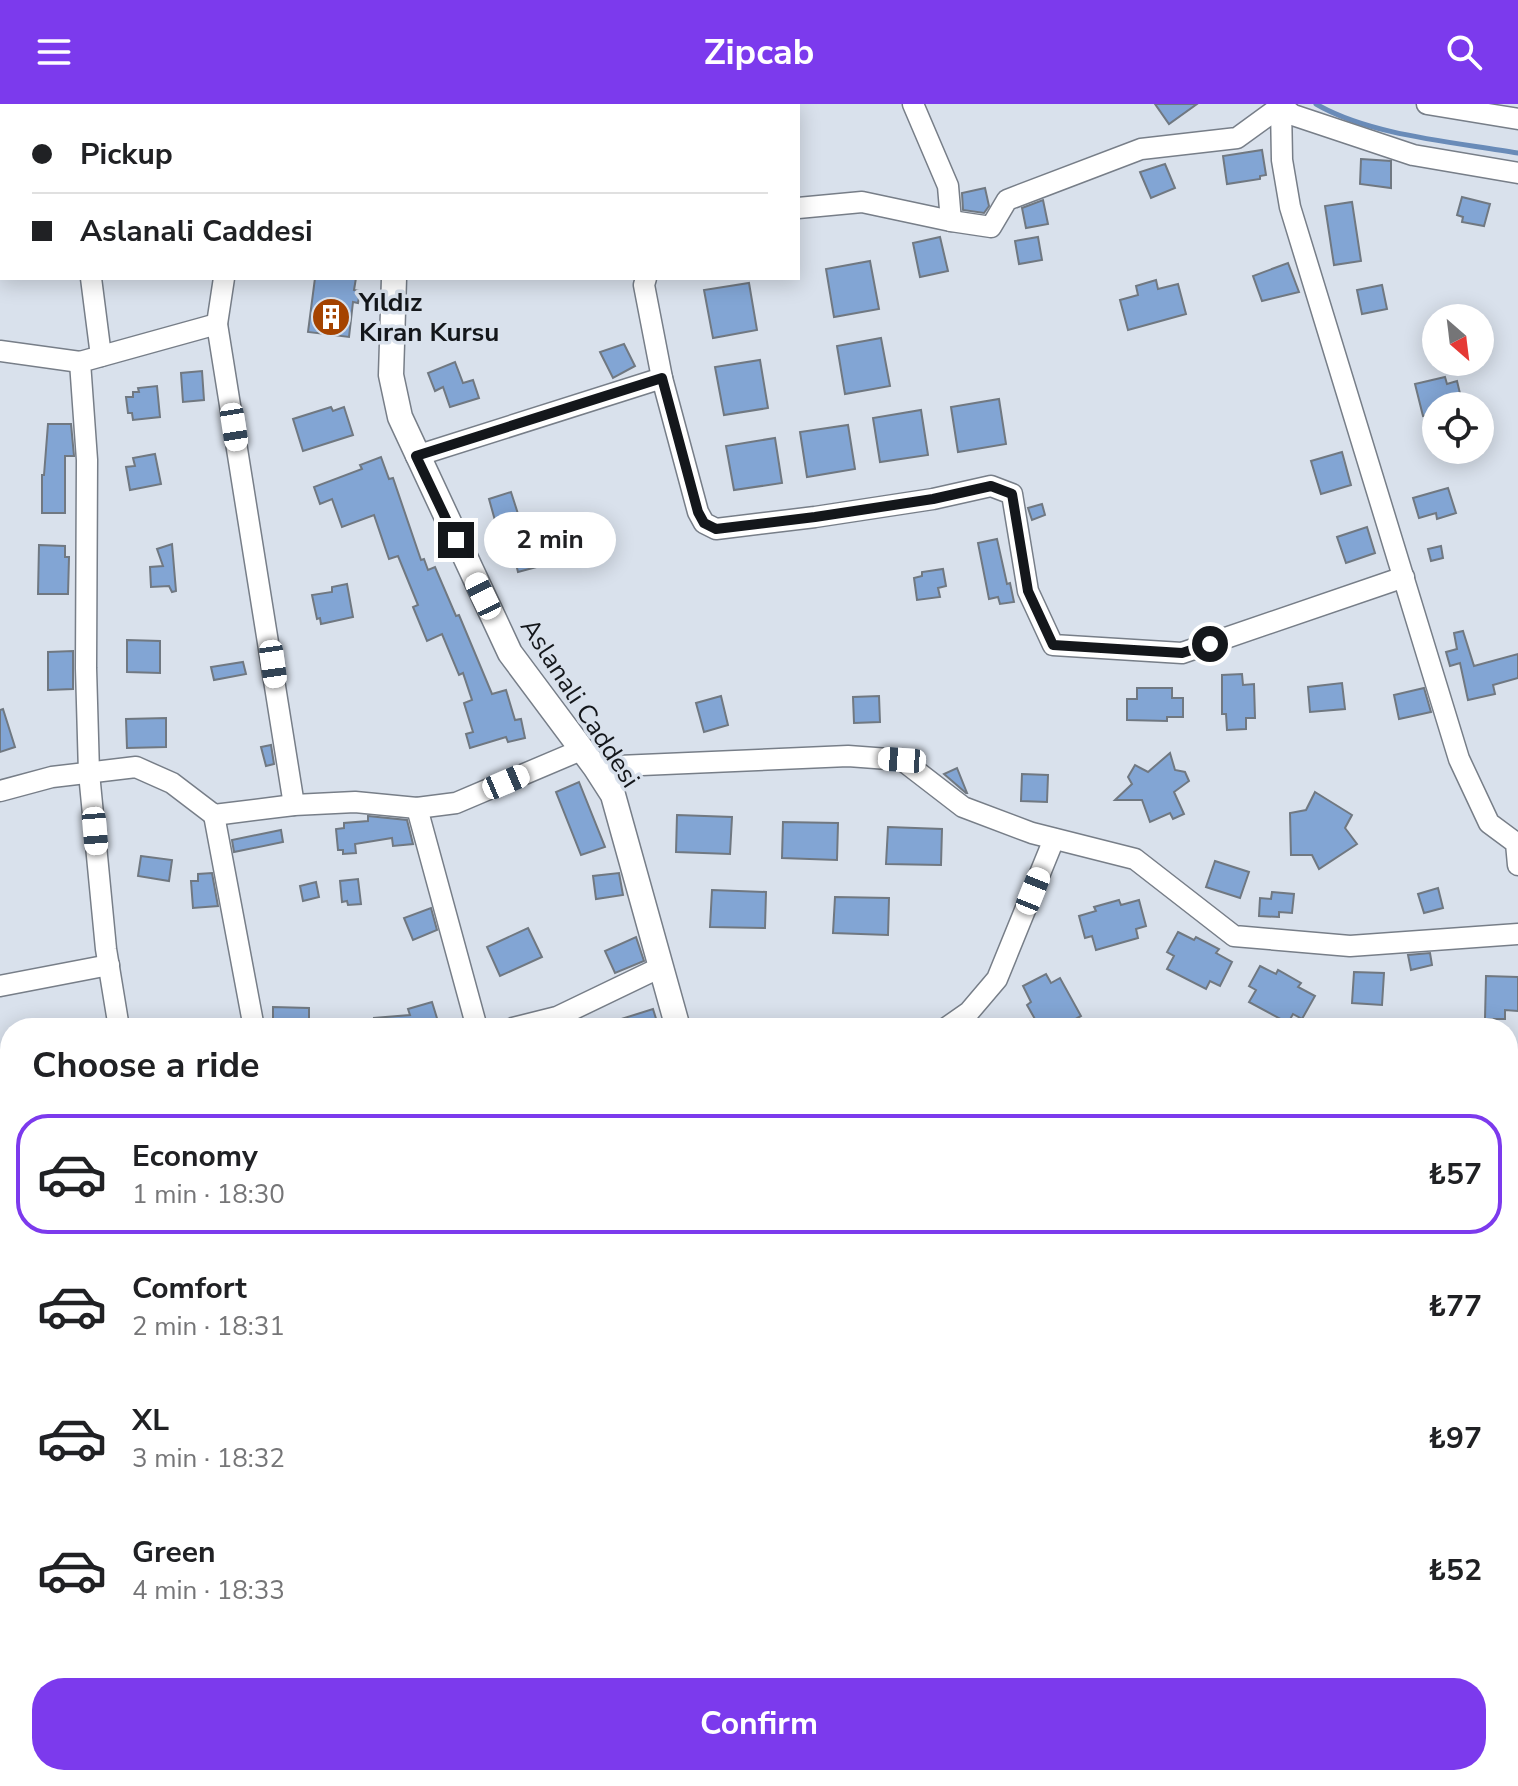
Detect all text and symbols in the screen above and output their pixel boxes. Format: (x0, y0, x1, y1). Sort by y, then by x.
text: Zipcab (704, 28, 814, 77)
icon: menu (32, 30, 76, 74)
icon: search (1442, 30, 1486, 74)
text: Pickup (80, 134, 173, 175)
text: Aslanali Caddesi (80, 211, 313, 252)
place label: Yıldız Kıran Kursu (358, 285, 499, 350)
building icon: Yıldız Kıran Kursu (310, 296, 352, 338)
north arrow (1422, 304, 1494, 376)
map controls (1422, 304, 1494, 464)
button: locate (1422, 392, 1494, 464)
car (218, 401, 250, 453)
callout: 2 min (484, 512, 616, 568)
route end (438, 522, 474, 558)
text: 2 min (516, 522, 584, 557)
car (462, 569, 504, 623)
street label: Aslanali Caddesi (512, 612, 648, 794)
route start (1192, 626, 1228, 662)
car (258, 639, 288, 689)
car (877, 746, 927, 774)
car (479, 762, 533, 802)
car (81, 806, 109, 856)
car (1013, 864, 1053, 918)
text: Choose a ride (32, 1041, 260, 1090)
text: Economy (132, 1136, 258, 1177)
icon: car (36, 1138, 108, 1210)
text: ₺57 (1428, 1154, 1482, 1195)
text: 1 min · 18:30 (132, 1177, 285, 1212)
text: Comfort (132, 1268, 247, 1309)
icon: car (36, 1270, 108, 1342)
text: ₺77 (1428, 1286, 1482, 1327)
text: 2 min · 18:31 (132, 1309, 285, 1344)
text: XL (132, 1400, 169, 1441)
icon: car (36, 1402, 108, 1474)
text: ₺97 (1428, 1418, 1482, 1459)
text: 3 min · 18:32 (132, 1441, 285, 1476)
text: Green (132, 1532, 216, 1573)
icon: car (36, 1534, 108, 1606)
text: ₺52 (1428, 1550, 1482, 1591)
text: 4 min · 18:33 (132, 1573, 285, 1608)
button: Confirm (32, 1678, 1486, 1770)

